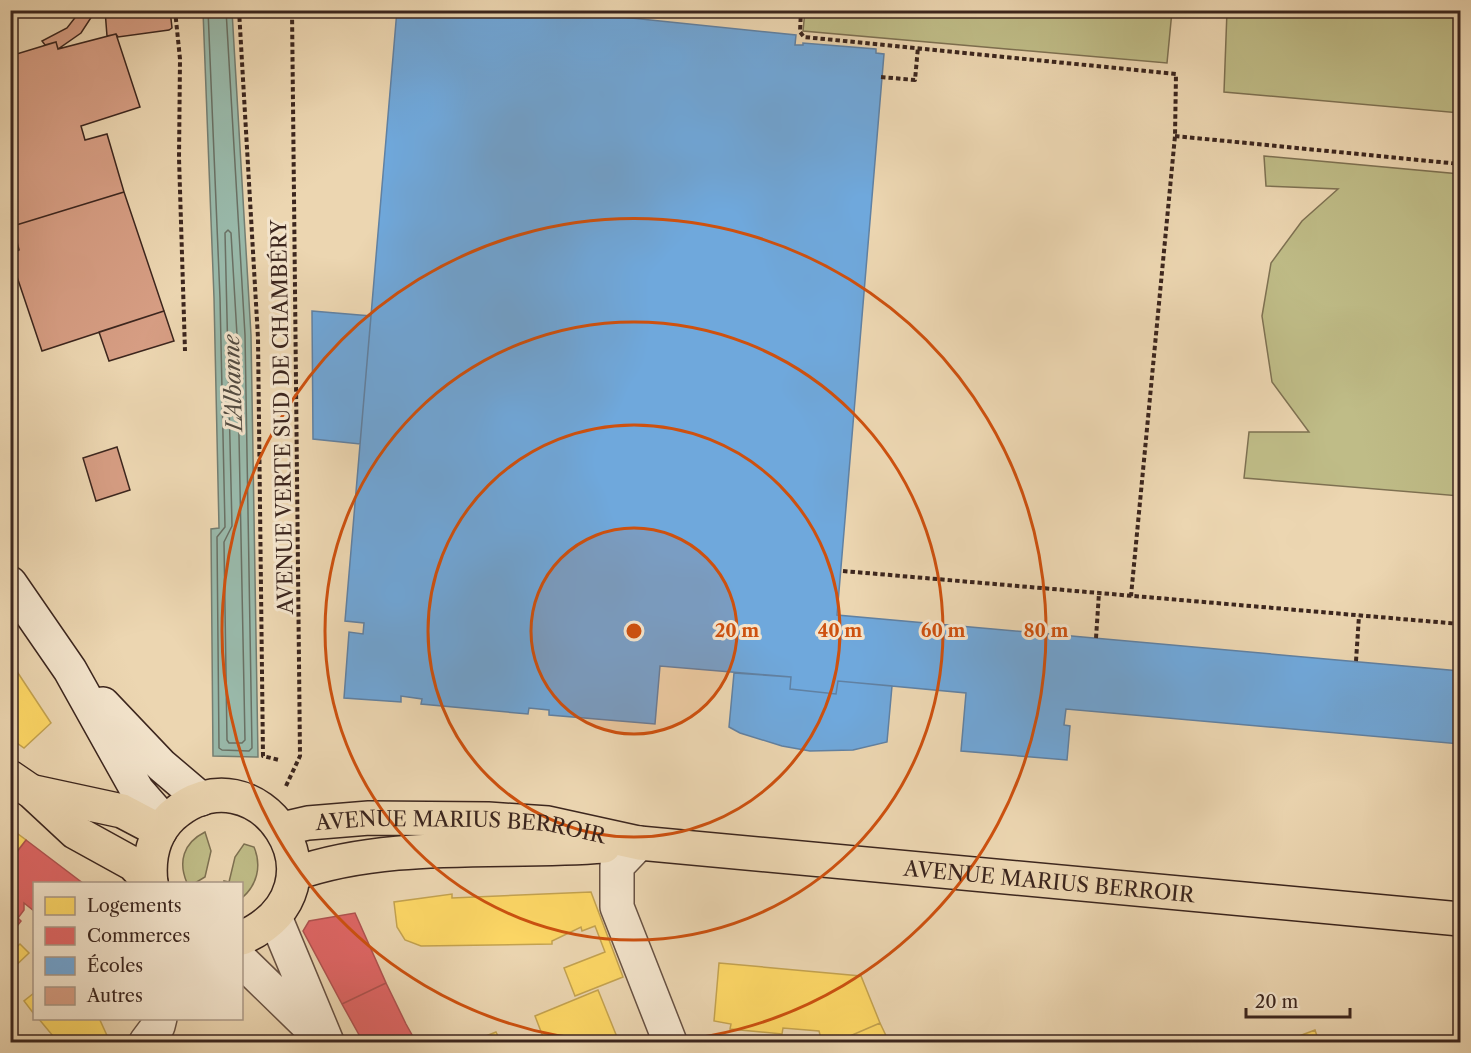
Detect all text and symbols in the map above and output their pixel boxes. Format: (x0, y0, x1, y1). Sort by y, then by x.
street label: AVENUE VERTE SUD DE CHAMBÉRY (266, 218, 298, 615)
water label: L'Albanne (218, 333, 248, 434)
text: 20 m (715, 620, 759, 642)
text: 40 m (818, 620, 862, 642)
text: 60 m (921, 620, 965, 642)
text: 80 m (1023, 620, 1069, 642)
centre of rings (624, 621, 644, 641)
street label: AVENUE MARIUS BERROIR (313, 805, 610, 848)
street label: AVENUE MARIUS BERROIR (902, 855, 1197, 907)
legend (33, 882, 243, 1020)
text: Logements (87, 895, 182, 917)
text: Commerces (87, 925, 190, 947)
text: Écoles (87, 954, 143, 977)
scale bar (1246, 981, 1350, 1019)
text: Autres (86, 985, 143, 1007)
text: 20 m (1255, 991, 1299, 1013)

